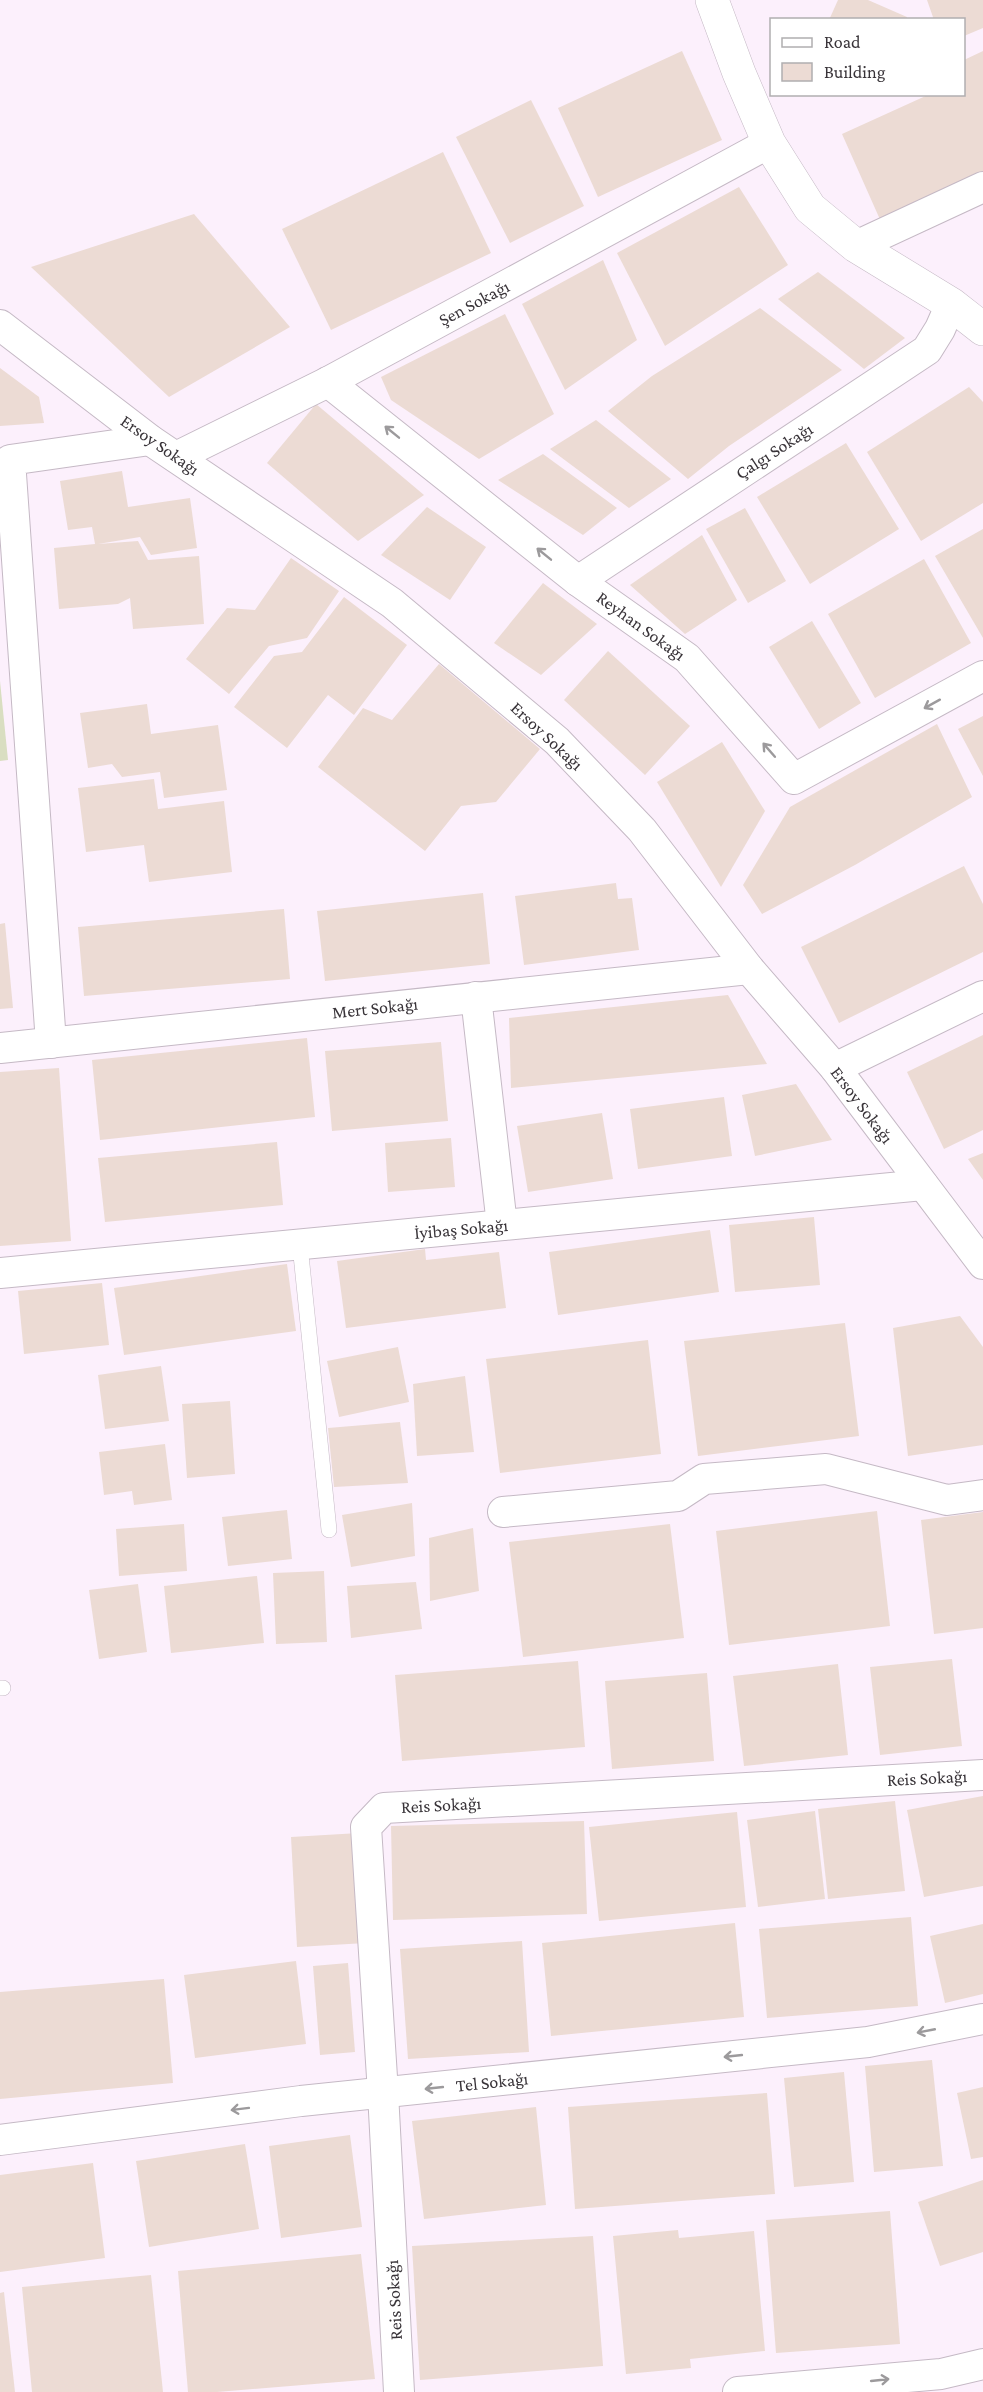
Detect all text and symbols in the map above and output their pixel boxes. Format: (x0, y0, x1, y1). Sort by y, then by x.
legend (770, 18, 965, 96)
text: Road (824, 32, 861, 52)
text: Building (824, 62, 886, 82)
street label: Şen Sokağı (435, 276, 513, 330)
street label: Ersoy Sokağı (117, 411, 203, 480)
street label: Çalgı Sokağı (732, 418, 817, 483)
one-way arrow (384, 426, 400, 439)
one-way arrow (537, 547, 552, 561)
street label: Reyhan Sokağı (593, 587, 689, 665)
street label: Ersoy Sokağı (507, 698, 587, 775)
one-way arrow (923, 699, 941, 710)
one-way arrow (762, 743, 776, 758)
street label: Mert Sokağı (331, 994, 419, 1022)
street label: Ersoy Sokağı (827, 1063, 898, 1148)
street label: İyibaş Sokağı (413, 1215, 509, 1243)
street label: Reis Sokağı (886, 1766, 968, 1790)
street label: Reis Sokağı (400, 1793, 482, 1817)
one-way arrow (916, 2025, 935, 2037)
one-way arrow (723, 2051, 743, 2062)
street label: Tel Sokağı (455, 2068, 529, 2096)
one-way arrow (425, 2083, 445, 2094)
one-way arrow (231, 2104, 251, 2115)
street label: Reis Sokağı (382, 2259, 406, 2341)
one-way arrow (870, 2374, 890, 2385)

